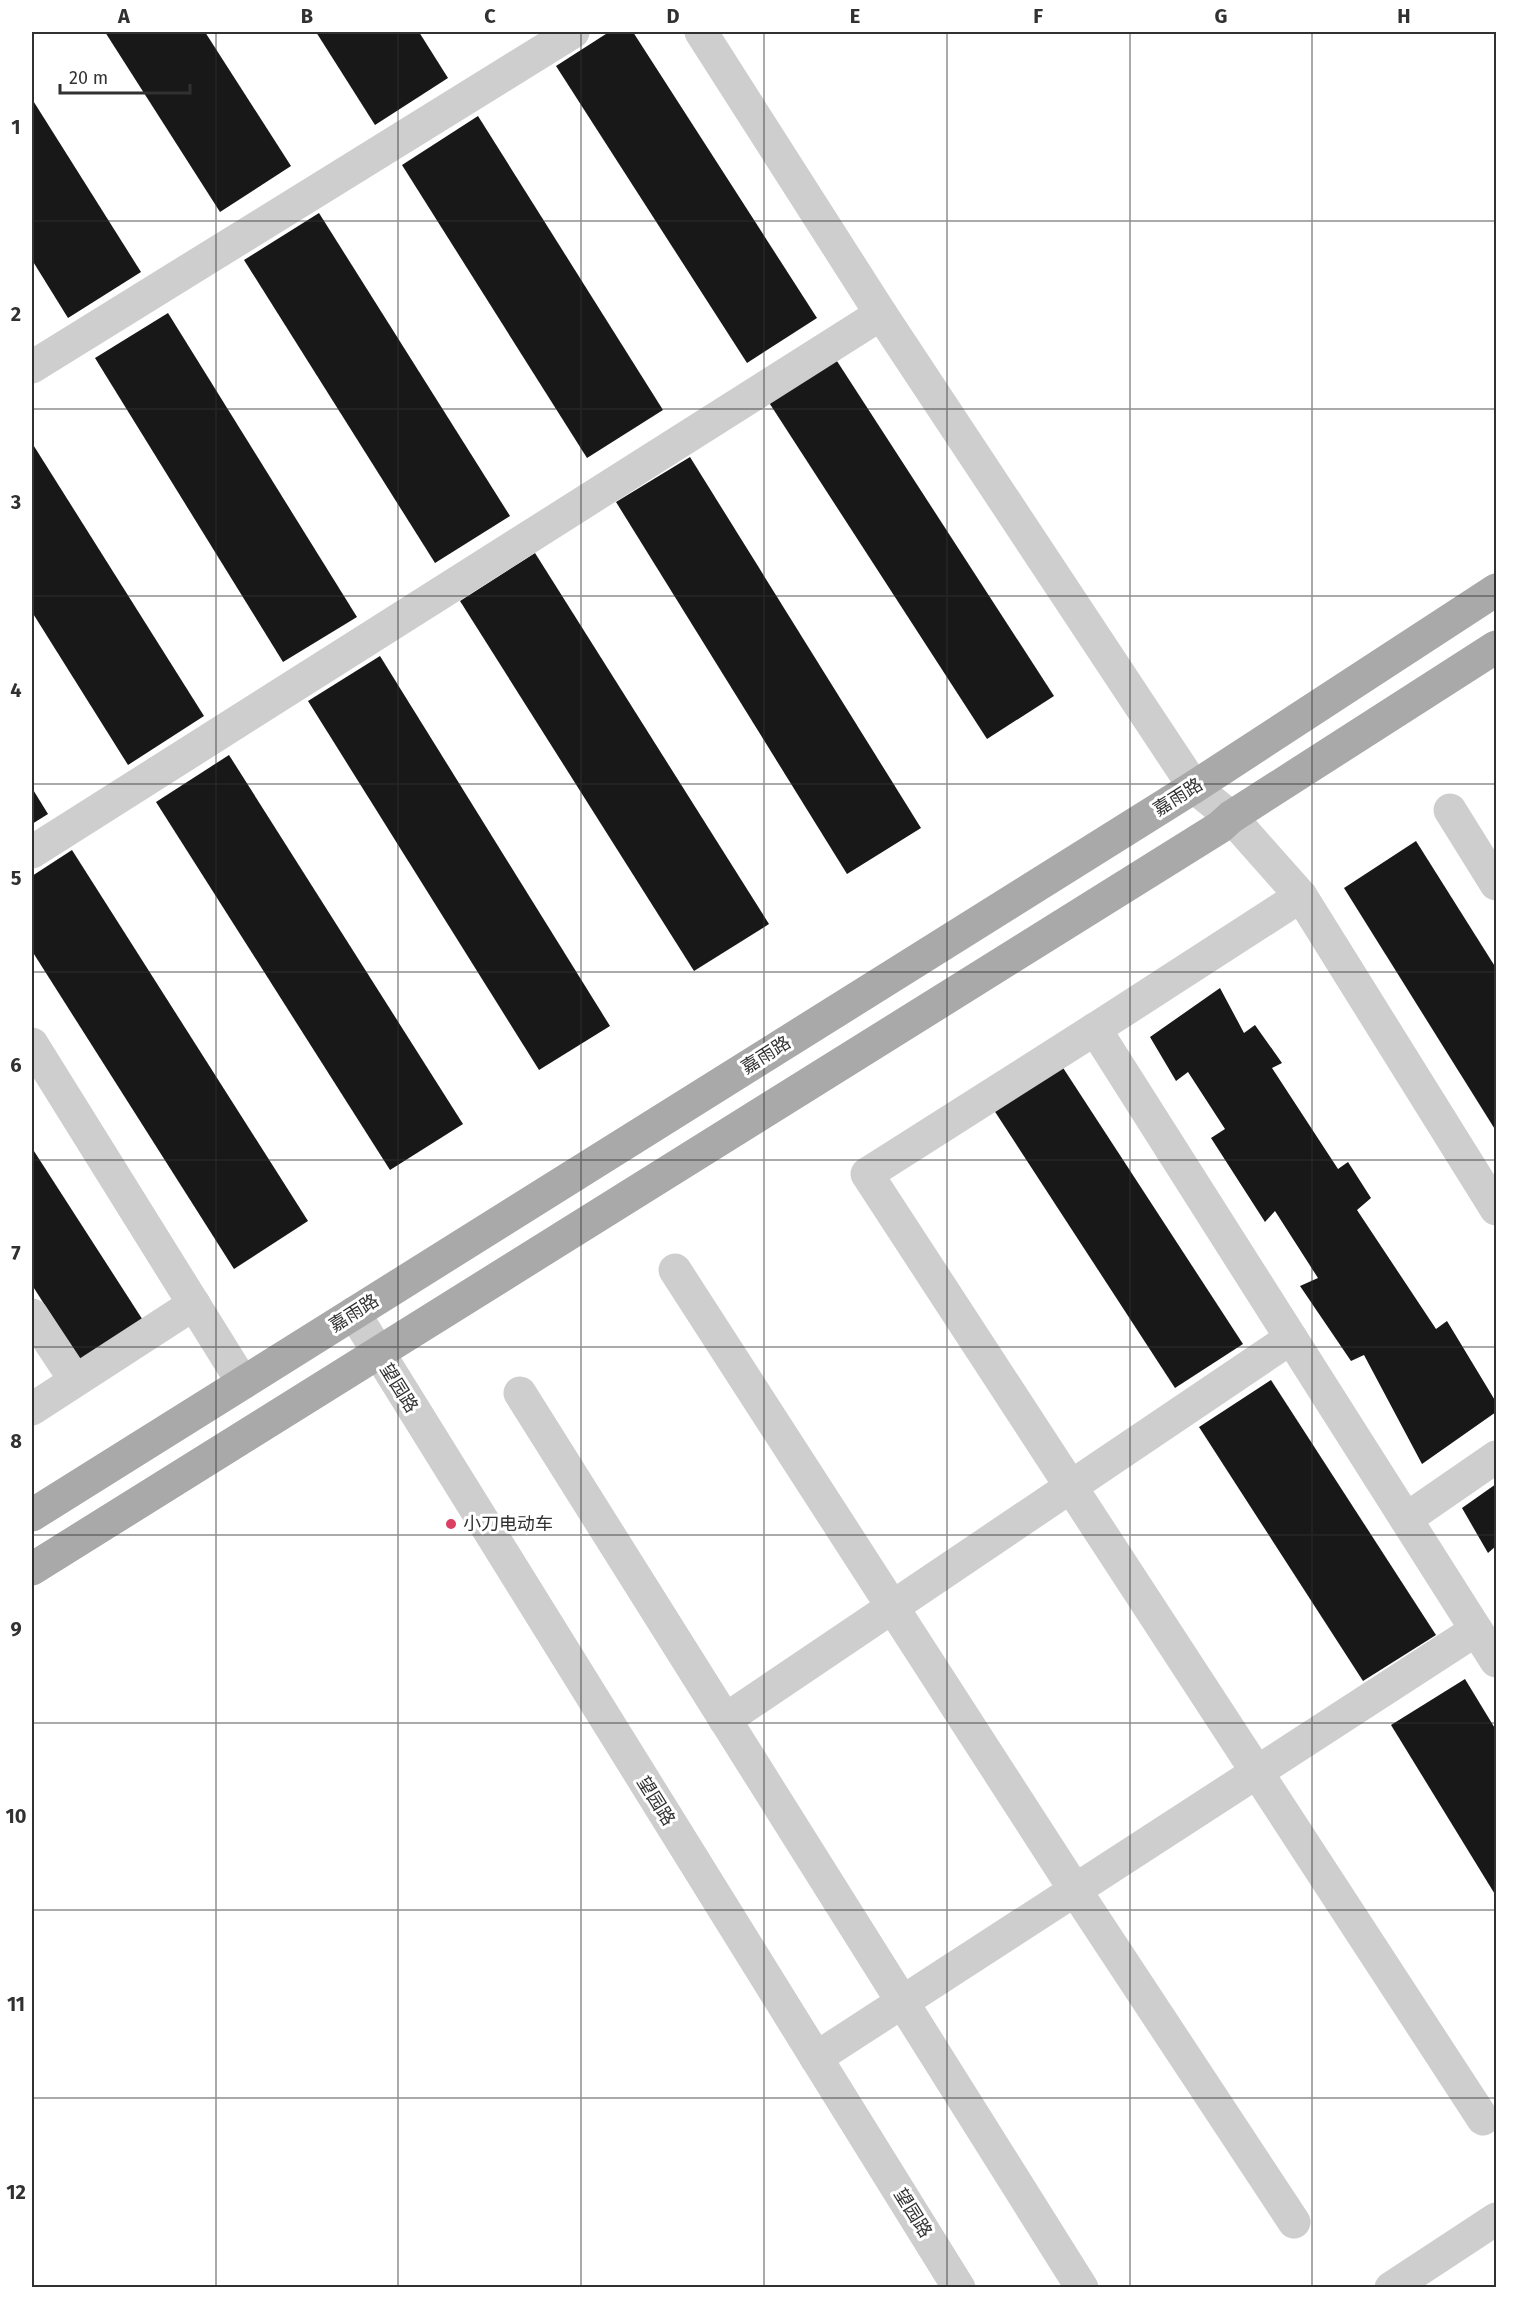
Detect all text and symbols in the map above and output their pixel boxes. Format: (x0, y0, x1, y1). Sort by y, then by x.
text: A (117, 4, 131, 28)
text: B (301, 4, 313, 28)
text: C (484, 4, 496, 28)
text: D (666, 4, 680, 28)
text: E (850, 4, 860, 28)
text: F (1033, 4, 1043, 28)
text: G (1215, 4, 1227, 28)
text: H (1397, 4, 1411, 28)
scale bar (60, 57, 190, 95)
text: 20 m (69, 67, 108, 89)
text: 1 (11, 115, 21, 139)
text: 2 (11, 302, 21, 326)
text: 3 (10, 490, 21, 514)
text: 4 (10, 678, 22, 702)
street label: 嘉雨路 (1149, 773, 1207, 821)
text: 5 (11, 866, 22, 890)
street label: 嘉雨路 (737, 1031, 795, 1079)
text: 6 (10, 1053, 22, 1077)
text: 7 (11, 1241, 21, 1265)
street label: 嘉雨路 (325, 1289, 383, 1337)
street label: 望园路 (375, 1359, 423, 1417)
text: 8 (10, 1429, 22, 1453)
place label: 小刀电动车 (463, 1513, 553, 1535)
marker: 小刀电动车 (444, 1517, 458, 1531)
text: 9 (10, 1617, 22, 1641)
street label: 望园路 (632, 1772, 680, 1830)
text: 10 (6, 1804, 26, 1828)
text: 11 (7, 1992, 25, 2016)
text: 12 (6, 2180, 26, 2204)
street label: 望园路 (889, 2184, 937, 2242)

